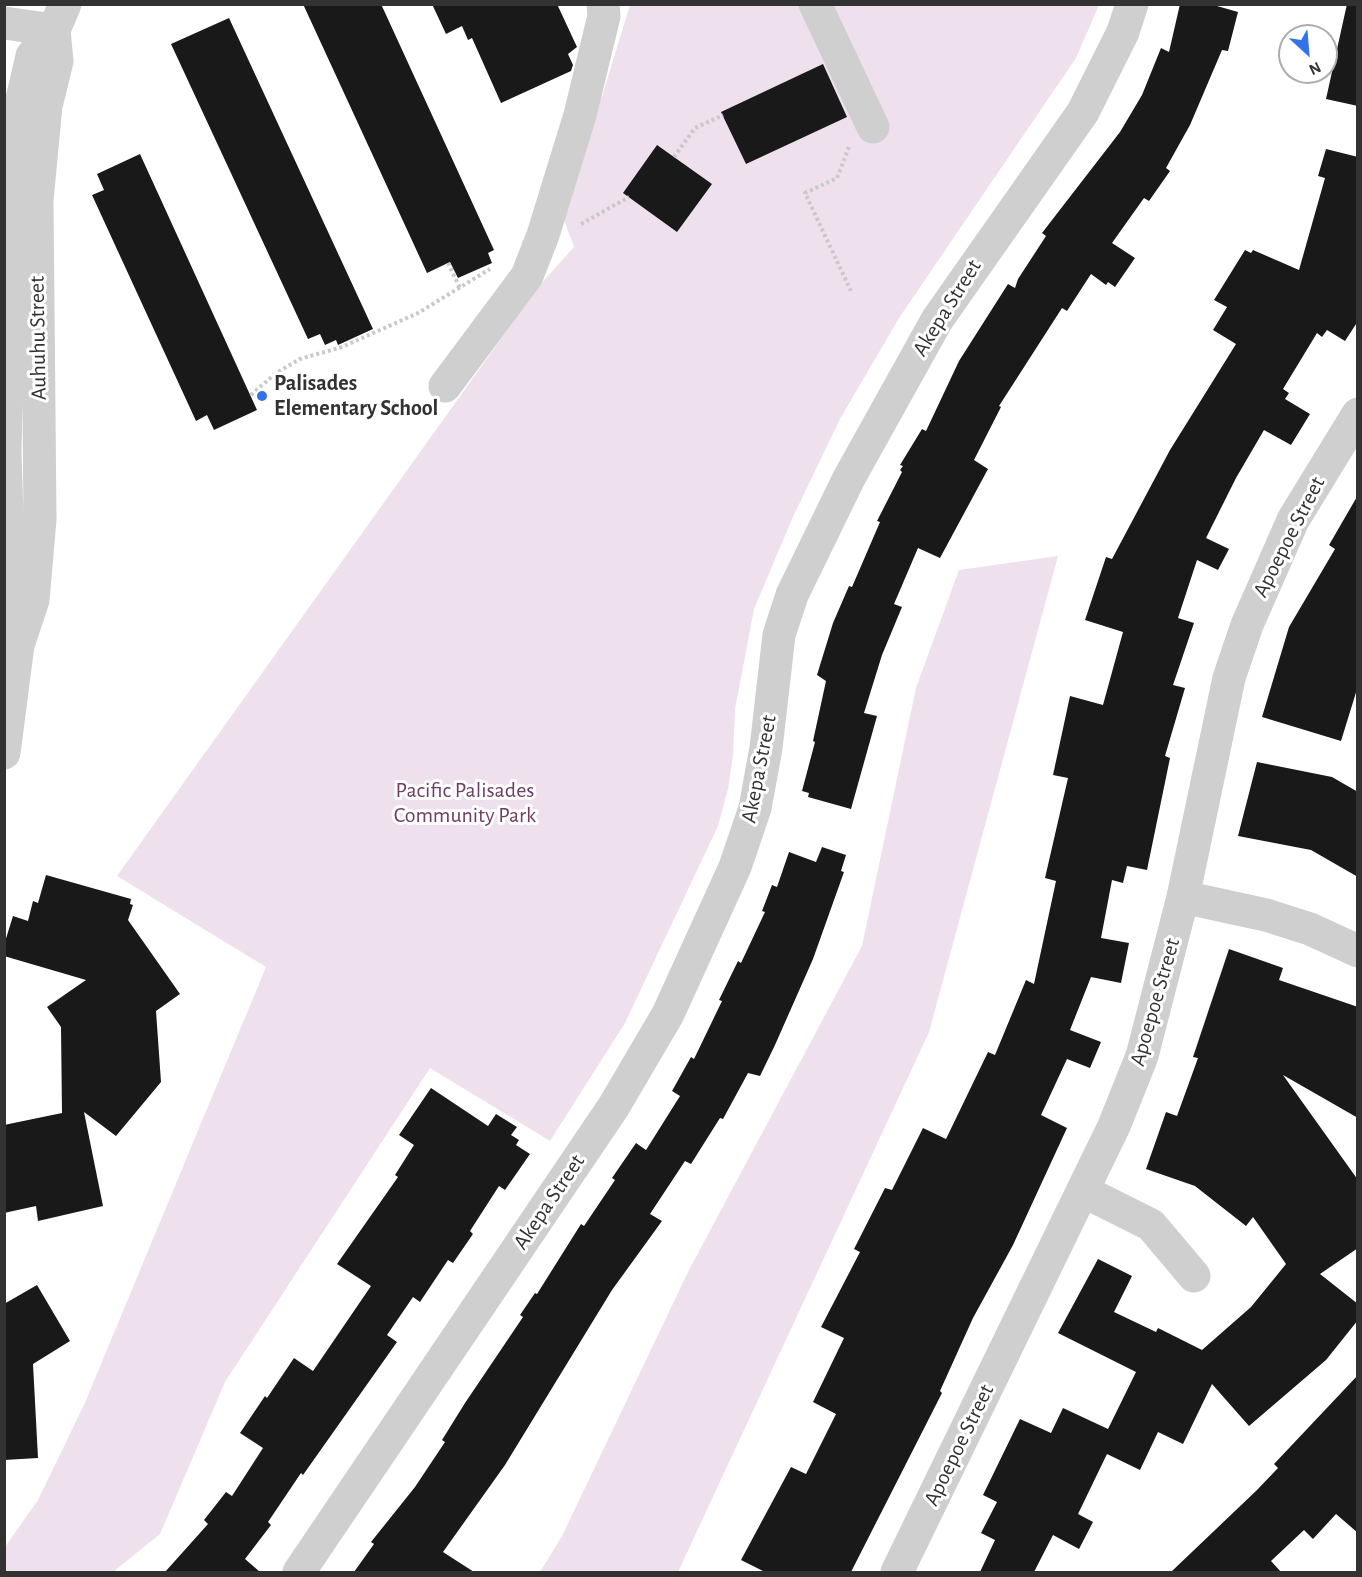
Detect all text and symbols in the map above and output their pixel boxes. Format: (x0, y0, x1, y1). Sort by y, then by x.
north arrow (1278, 24, 1338, 84)
text: N (1307, 59, 1324, 78)
street label: Akepa Street (907, 255, 987, 361)
street label: Auhuhu Street (24, 276, 52, 400)
place label: Palisades Elementary School (274, 370, 438, 422)
marker: Palisades Elementary School (255, 389, 269, 403)
street label: Apoepoe Street (1247, 472, 1331, 602)
street label: Akepa Street (736, 713, 782, 825)
park label: Pacific Palisades Community Park (394, 777, 536, 828)
street label: Apoepoe Street (1124, 935, 1186, 1069)
street label: Akepa Street (507, 1149, 591, 1255)
street label: Apoepoe Street (918, 1380, 1000, 1510)

